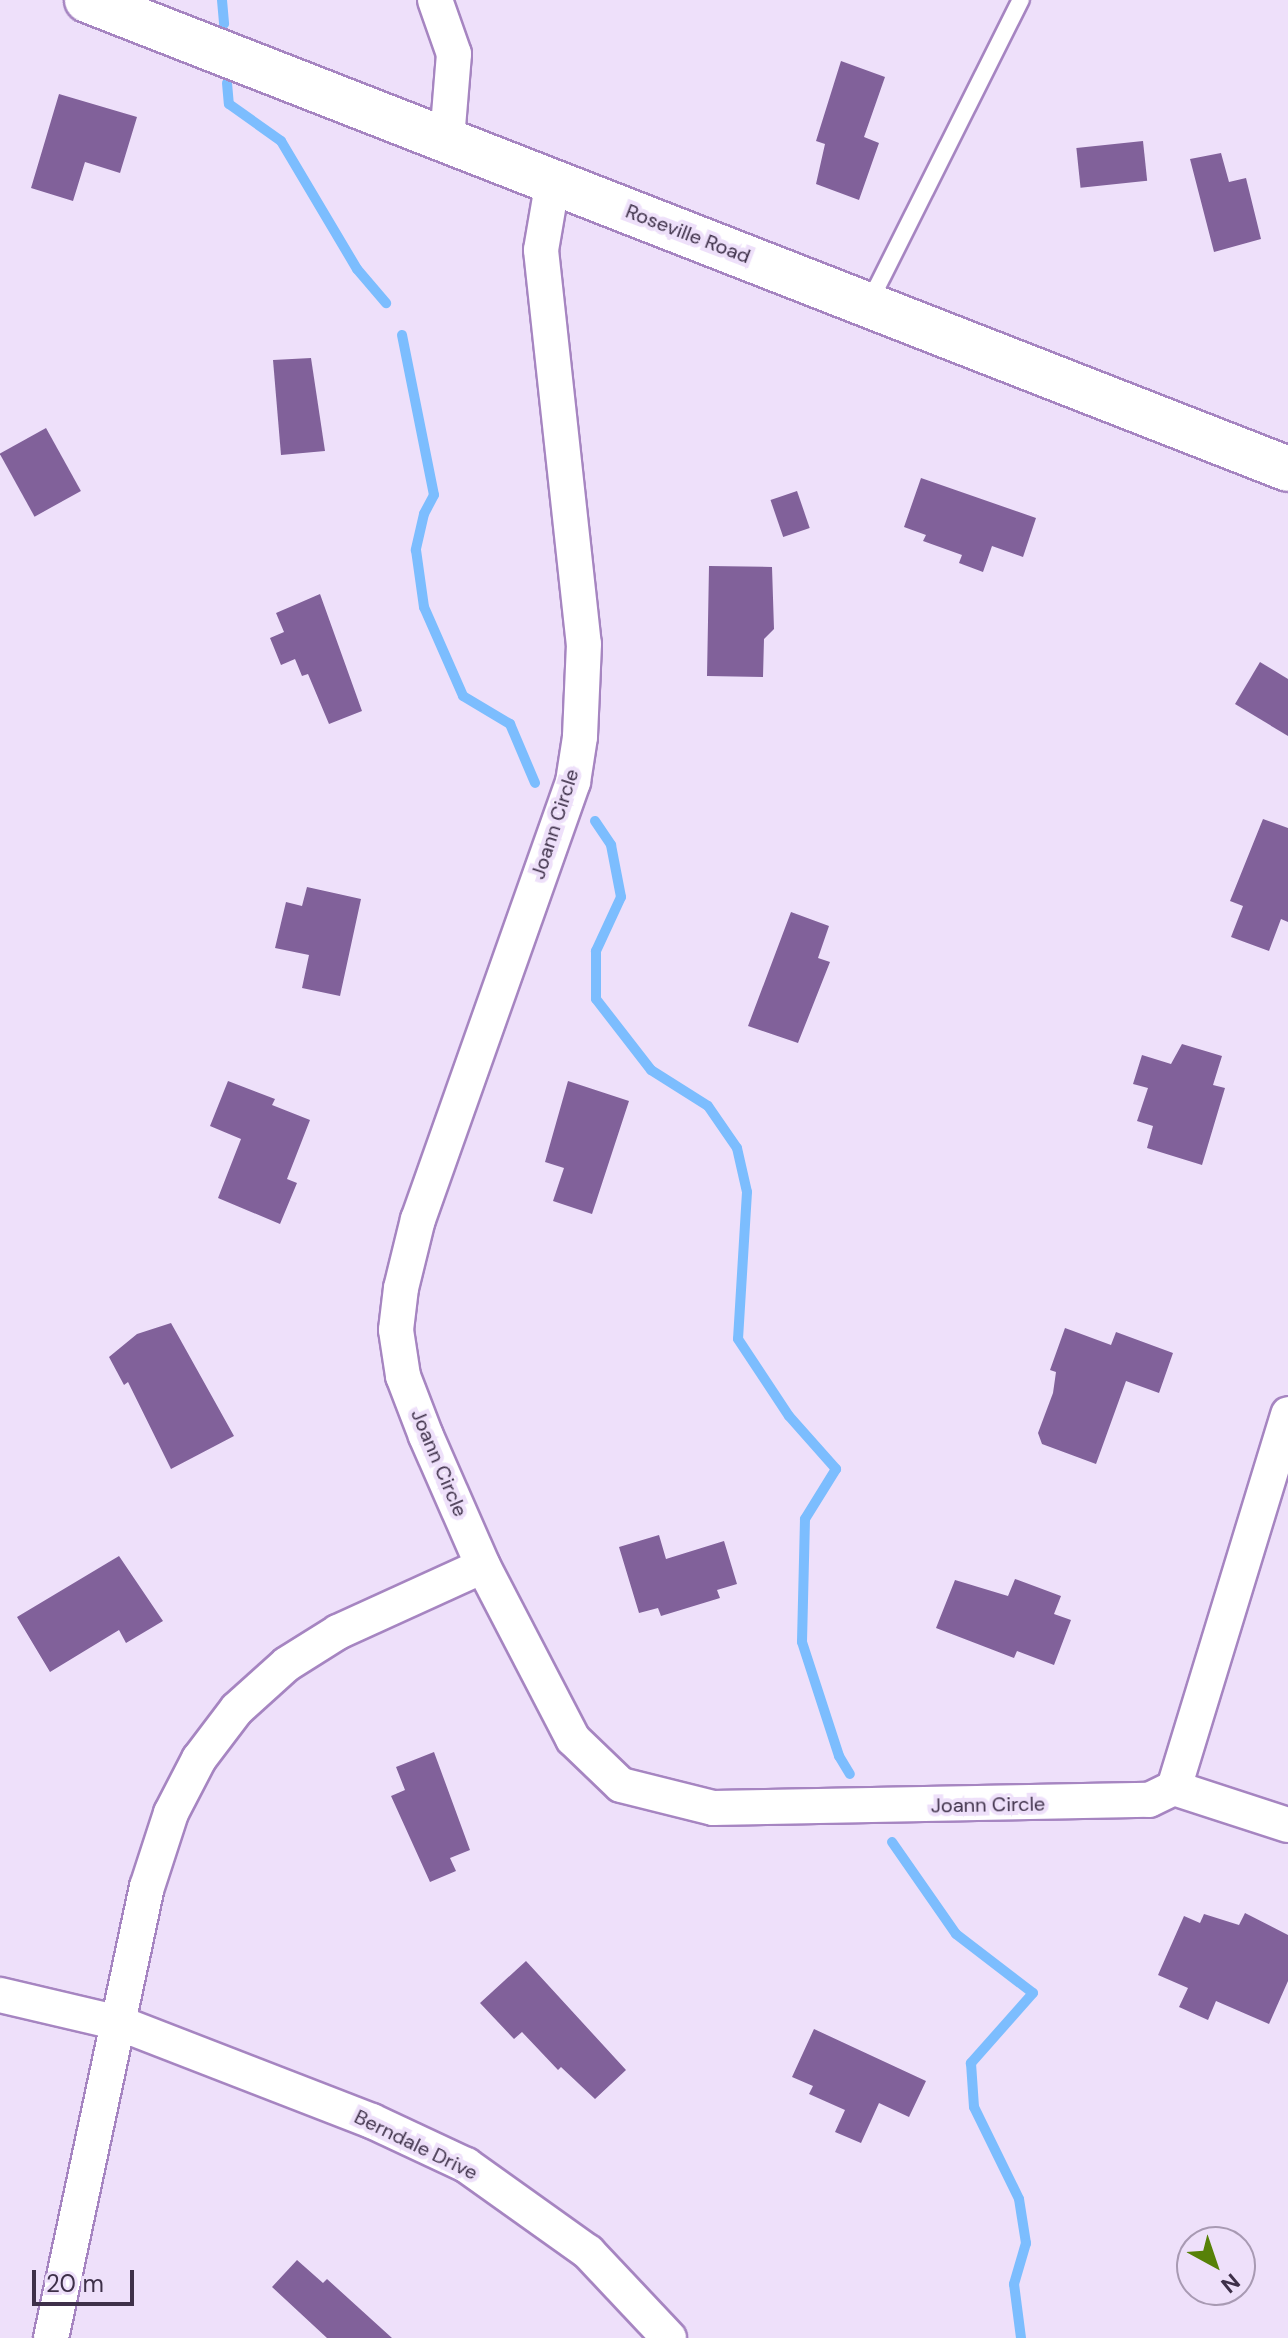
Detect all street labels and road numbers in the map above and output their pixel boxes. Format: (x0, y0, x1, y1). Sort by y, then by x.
street label: Roseville Road (622, 199, 754, 269)
street label: Joann Circle (526, 766, 584, 882)
street label: Joann Circle (406, 1406, 472, 1520)
street label: Joann Circle (931, 1792, 1045, 1818)
street label: Berndale Drive (350, 2105, 482, 2185)

